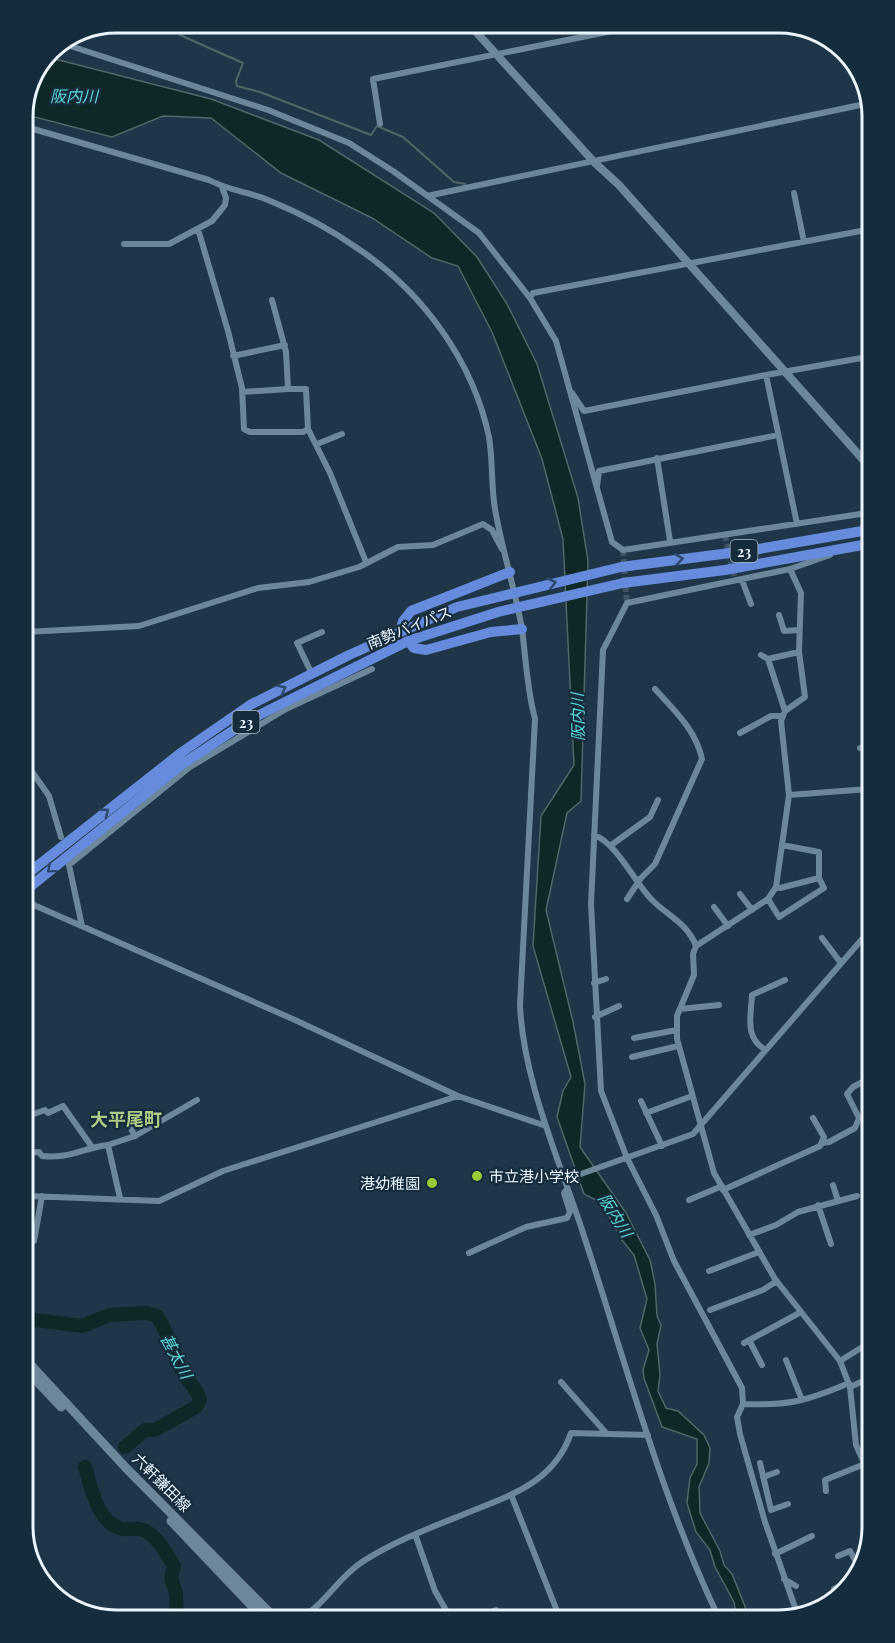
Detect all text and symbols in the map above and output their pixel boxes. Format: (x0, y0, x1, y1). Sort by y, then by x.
water label: 阪内川 (50, 85, 100, 106)
road number: 23 (730, 540, 758, 562)
one-way arrow (674, 554, 683, 566)
one-way arrow (547, 578, 557, 591)
street label: 南勢バイパス (364, 601, 454, 653)
one-way arrow (275, 685, 286, 696)
water label: 阪内川 (566, 691, 588, 741)
road number: 23 (232, 711, 260, 733)
one-way arrow (98, 808, 109, 819)
one-way arrow (47, 862, 58, 873)
district label: 大平尾町 (90, 1107, 162, 1131)
place label: 市立港小学校 (489, 1166, 579, 1186)
marker: 市立港小学校 (470, 1169, 484, 1183)
place label: 港幼稚園 (360, 1173, 420, 1193)
marker: 港幼稚園 (425, 1176, 439, 1190)
water label: 阪内川 (594, 1189, 639, 1243)
water label: 甚太川 (156, 1330, 198, 1384)
street label: 六軒鎌田線 (128, 1448, 196, 1516)

